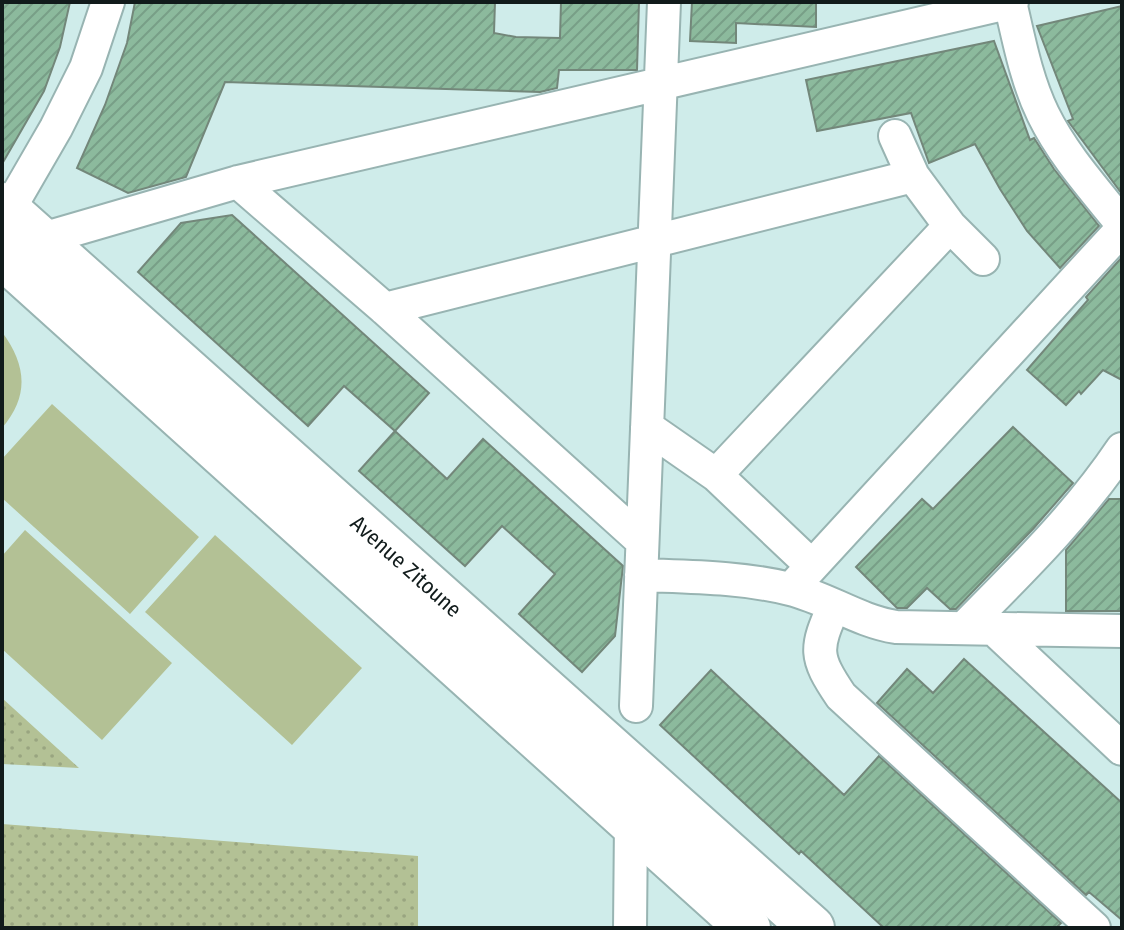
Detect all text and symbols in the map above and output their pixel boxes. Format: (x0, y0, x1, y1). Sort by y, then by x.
street label: Avenue Zitoune (345, 509, 467, 623)

